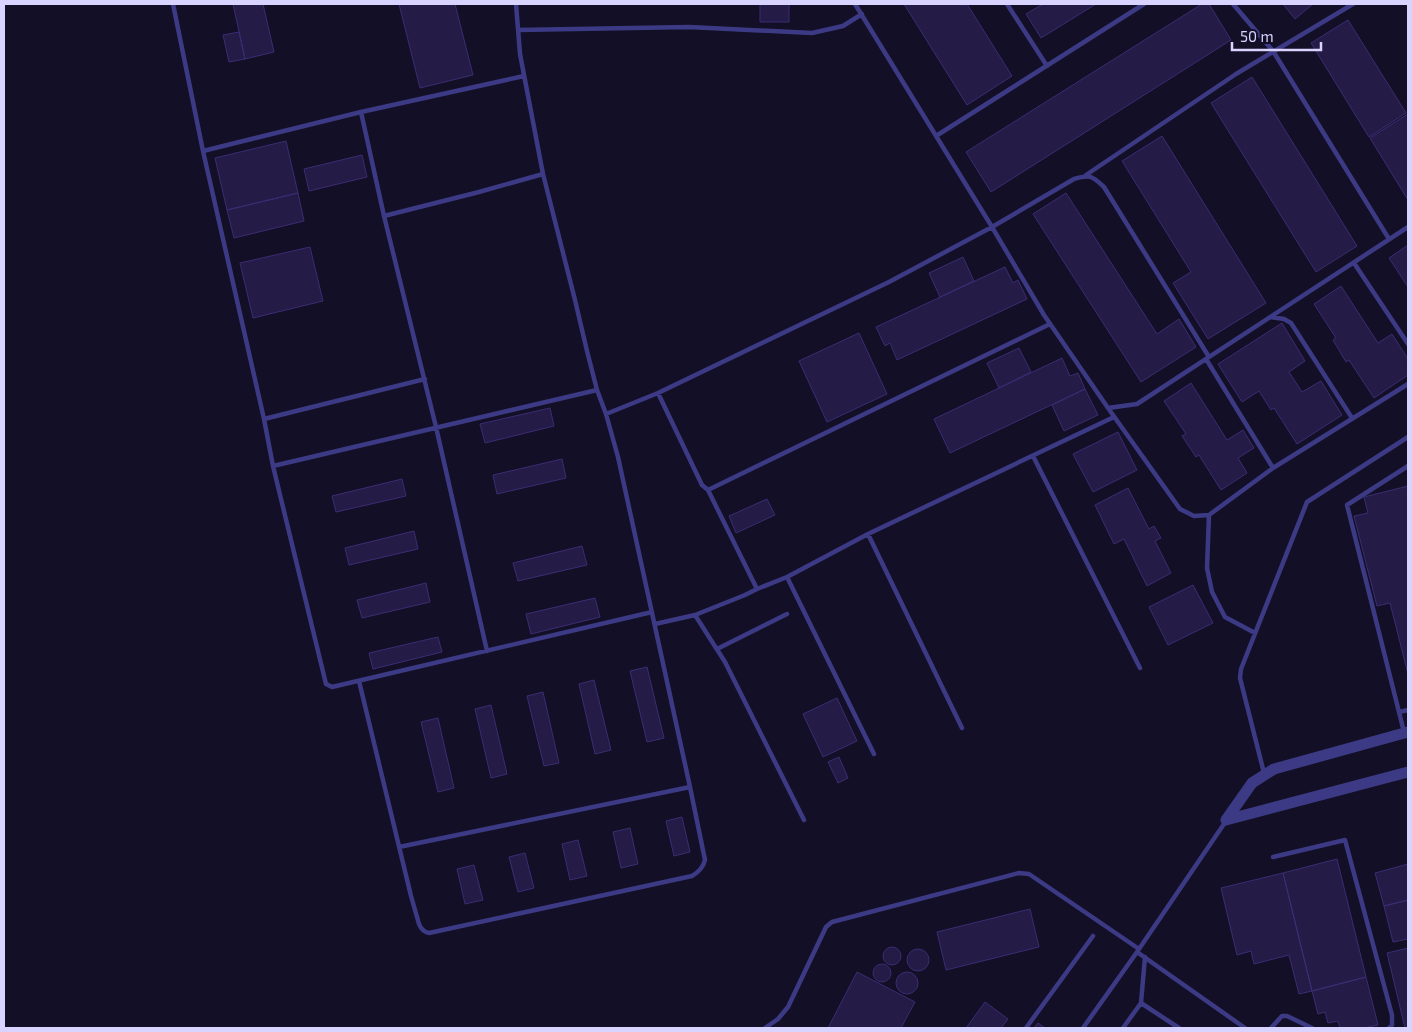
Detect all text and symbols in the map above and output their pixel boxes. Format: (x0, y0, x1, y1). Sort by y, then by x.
scale bar (1232, 20, 1321, 52)
text: 50 m (1240, 27, 1274, 45)

